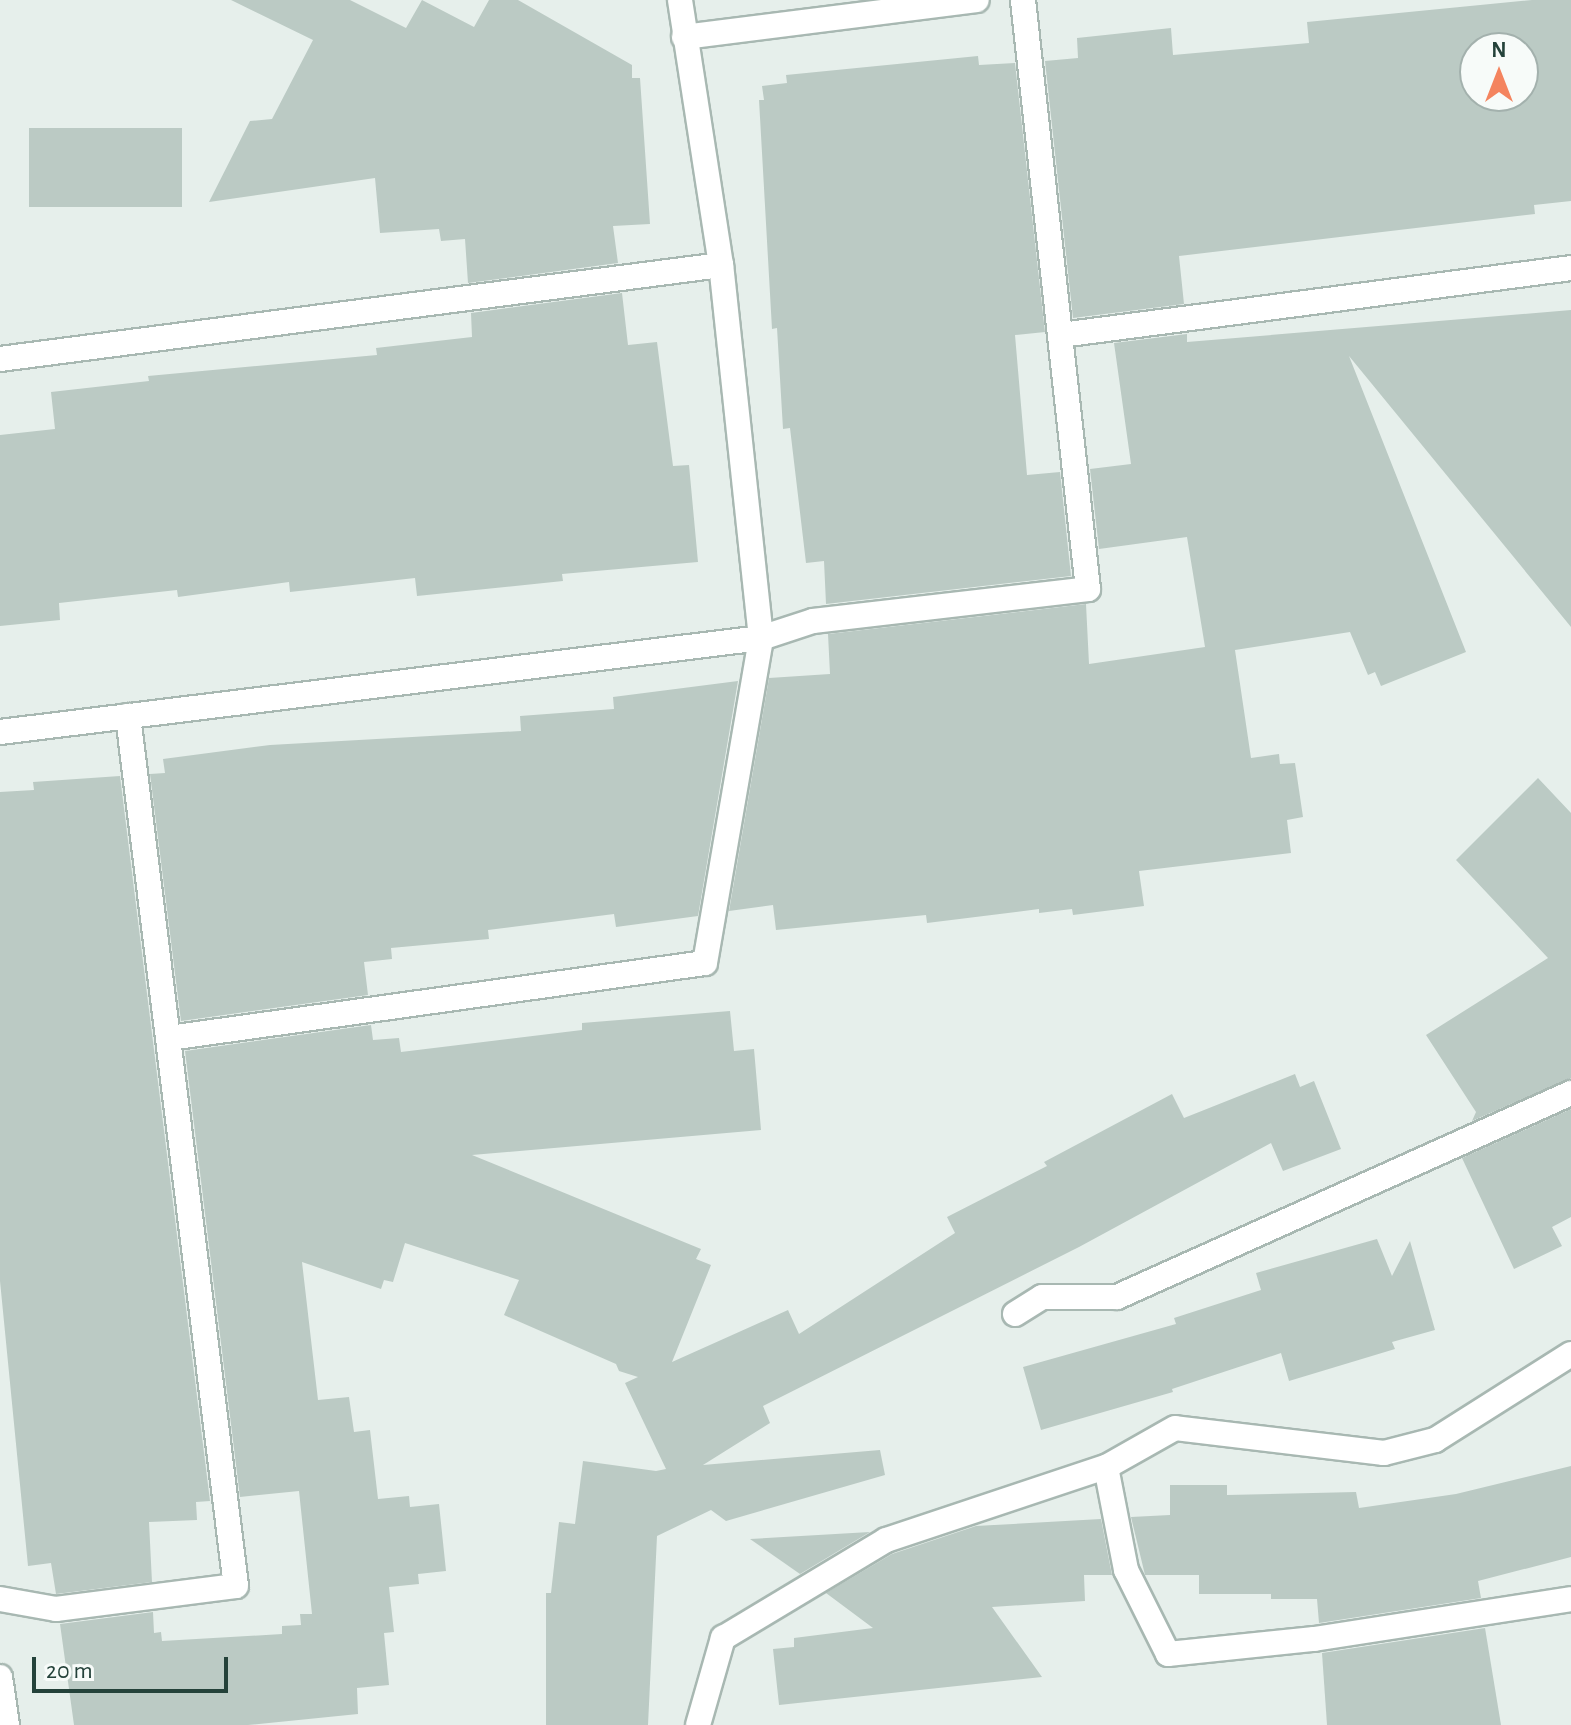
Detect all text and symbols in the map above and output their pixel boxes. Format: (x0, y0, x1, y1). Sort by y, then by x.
north arrow (1459, 32, 1539, 112)
text: N (1491, 39, 1507, 61)
scale bar (36, 1641, 232, 1691)
text: 20 m (46, 1659, 93, 1683)

